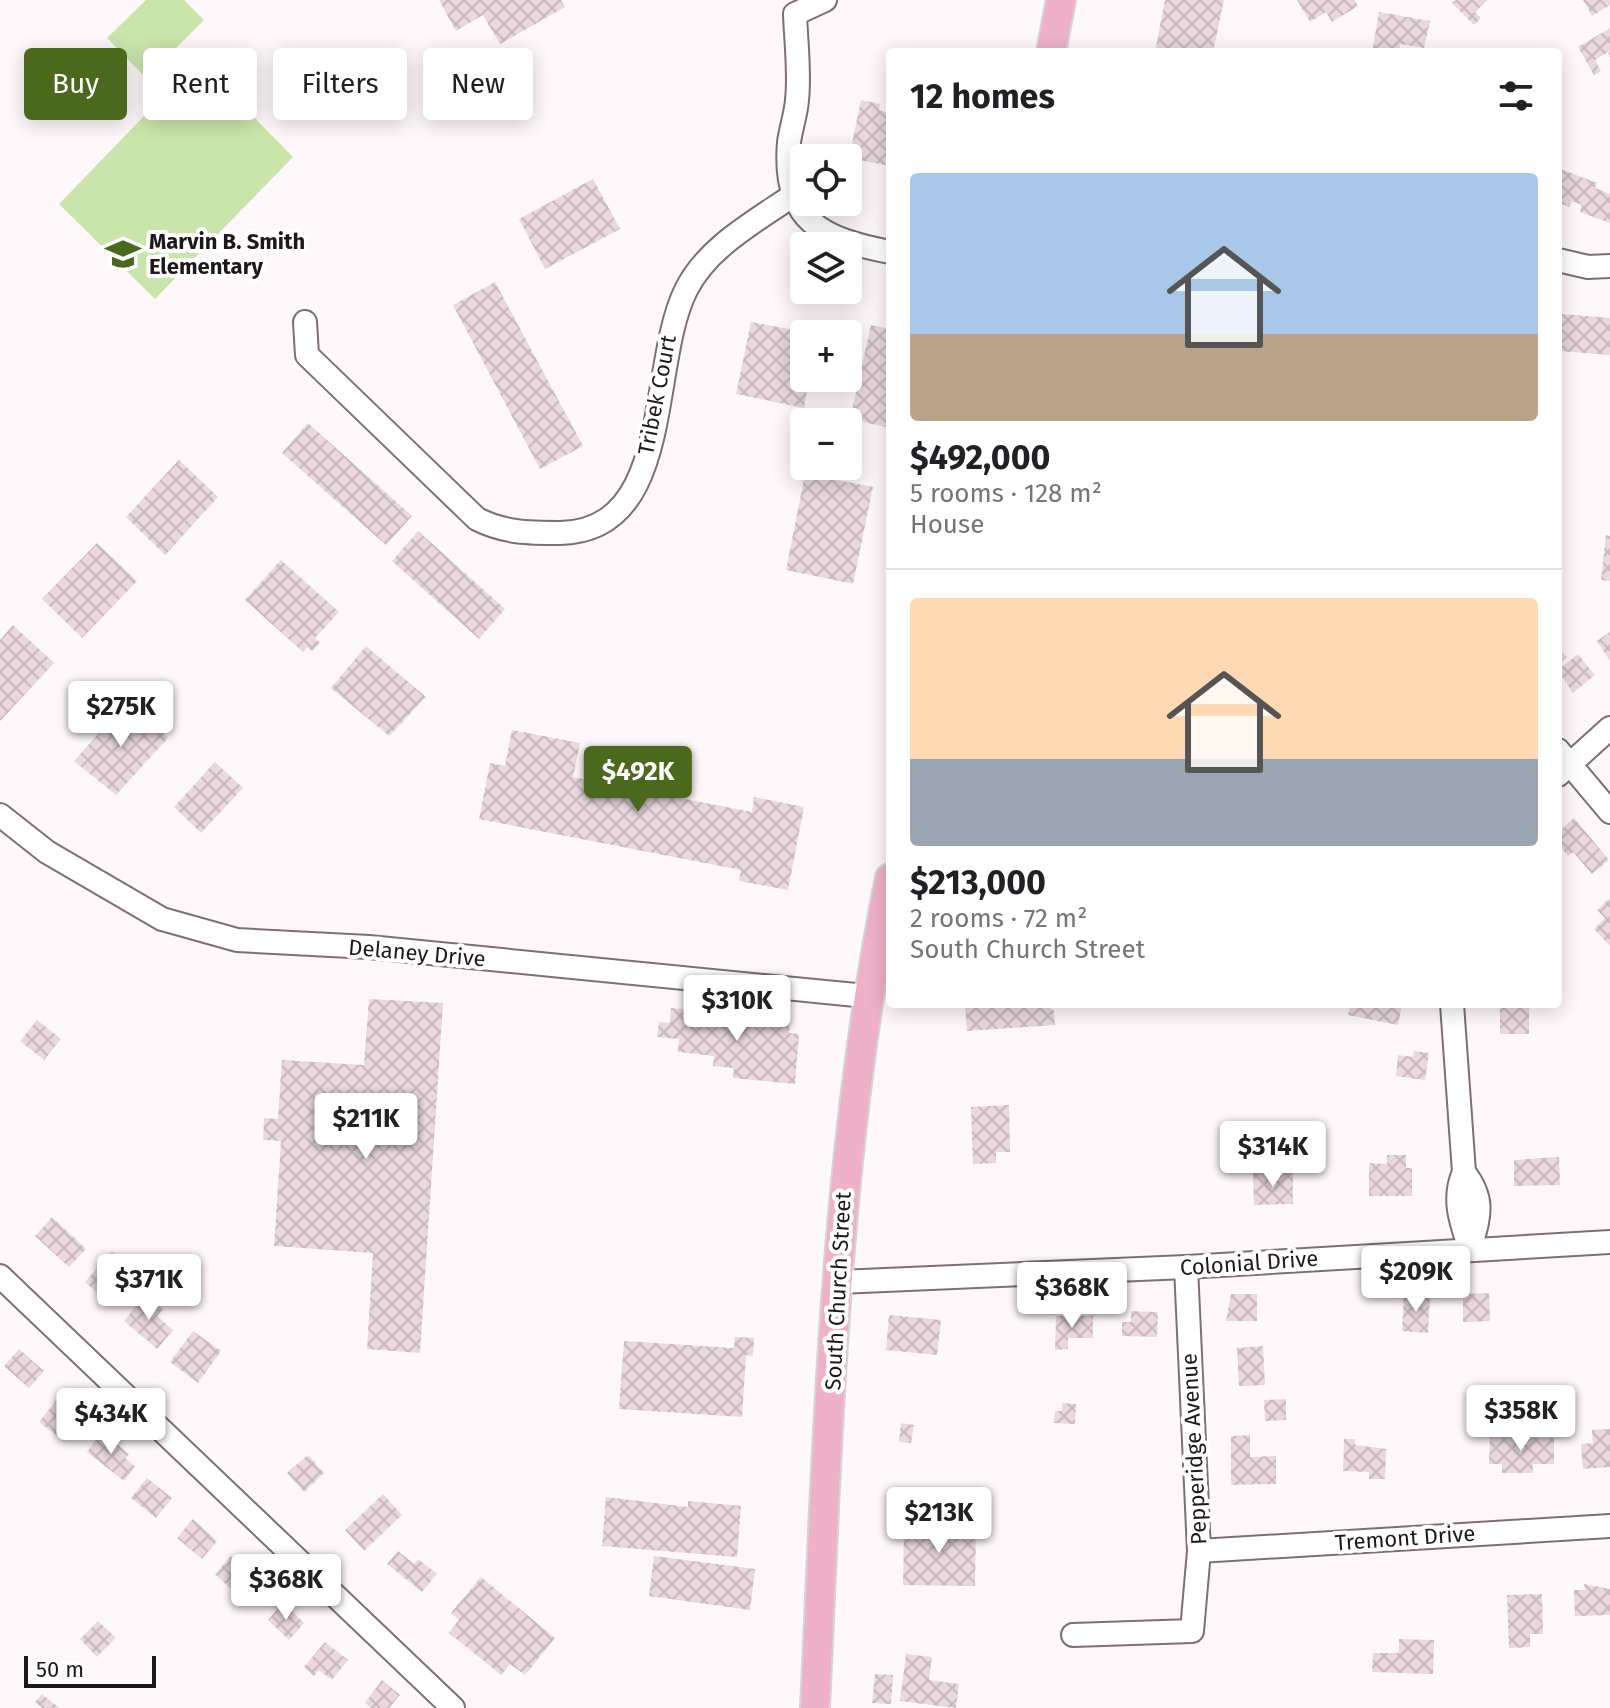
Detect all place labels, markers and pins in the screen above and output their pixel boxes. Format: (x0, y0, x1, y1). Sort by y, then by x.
place label: Marvin B. Smith Elementary (149, 228, 305, 280)
school or university icon: Marvin B. Smith Elementary (104, 235, 142, 273)
pin: $275K (65, 681, 177, 749)
pin: $492K (582, 746, 694, 814)
pin: $310K (681, 975, 793, 1043)
pin: $211K (310, 1093, 422, 1161)
pin: $314K (1217, 1121, 1329, 1189)
pin: $209K (1360, 1246, 1472, 1314)
pin: $371K (93, 1254, 205, 1322)
pin: $368K (1016, 1262, 1128, 1330)
pin: $358K (1465, 1385, 1577, 1453)
pin: $434K (55, 1388, 167, 1456)
pin: $213K (883, 1487, 995, 1555)
pin: $368K (230, 1554, 342, 1622)

